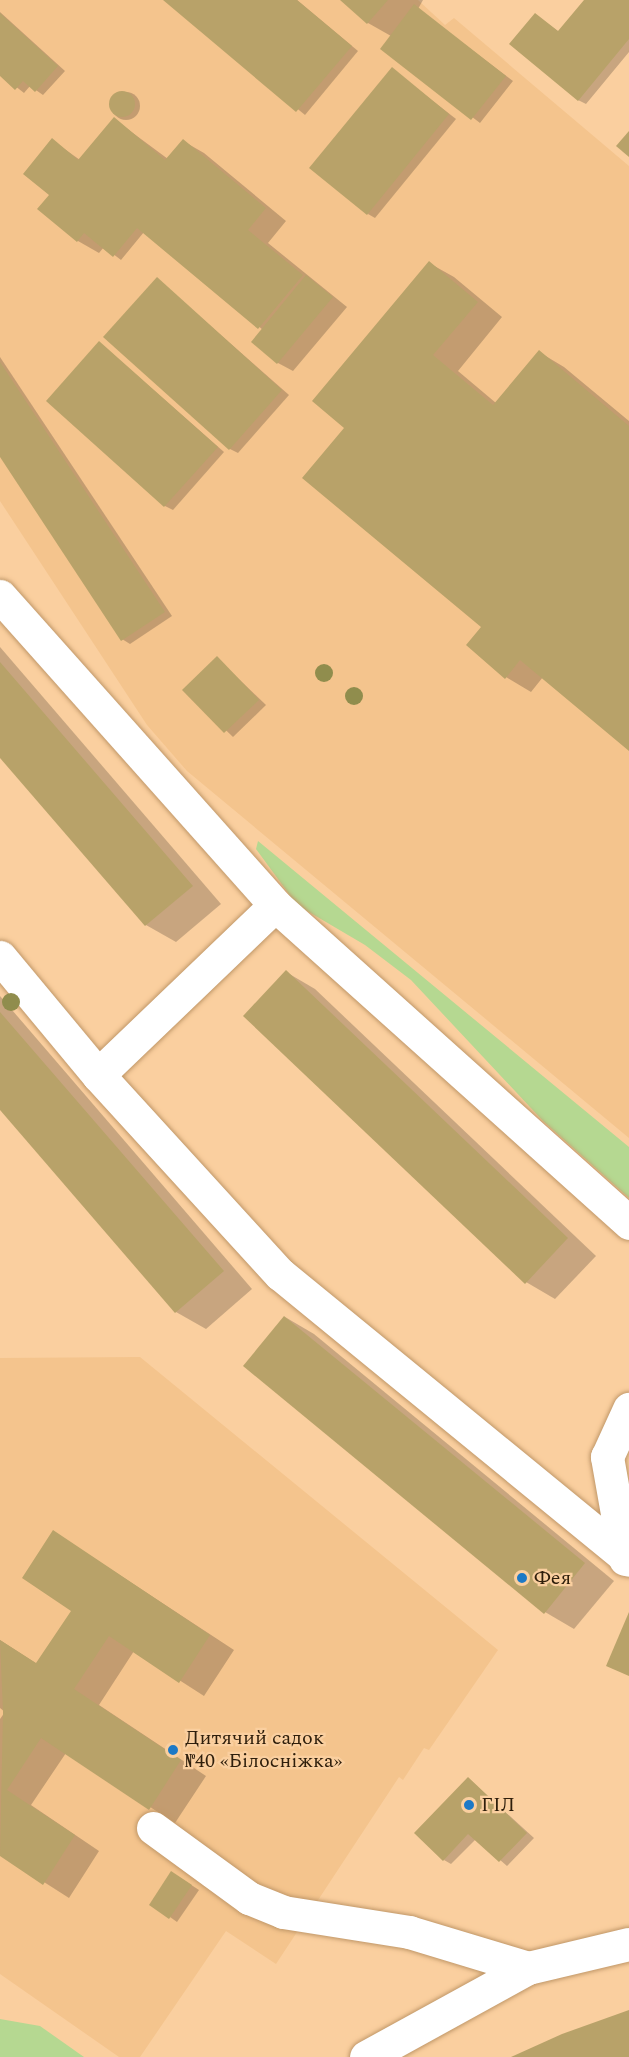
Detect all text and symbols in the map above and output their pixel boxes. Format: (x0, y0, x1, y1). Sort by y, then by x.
place label: Фея (534, 1566, 571, 1590)
marker: Фея (515, 1571, 529, 1585)
place label: Дитячий садок №40 «Білосніжка» (185, 1726, 342, 1773)
marker: Дитячий садок №40 «Білосніжка» (166, 1743, 180, 1757)
place label: ГІЛ (481, 1793, 515, 1817)
marker: ГІЛ (462, 1798, 476, 1812)

